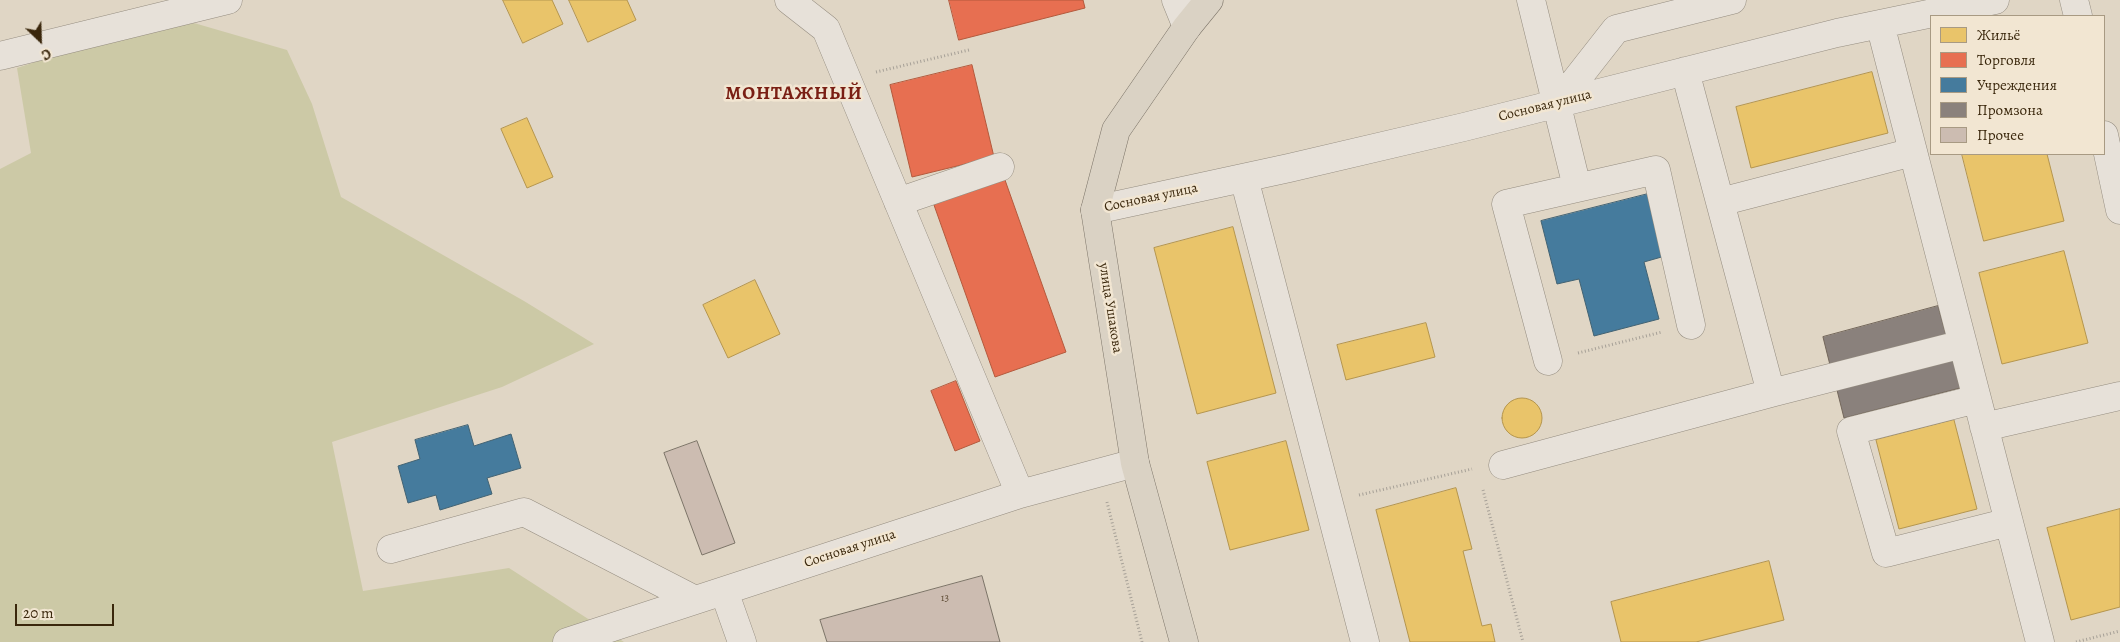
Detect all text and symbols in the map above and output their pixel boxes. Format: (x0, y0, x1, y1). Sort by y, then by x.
north arrow (15, 15, 65, 65)
legend (1930, 15, 2105, 155)
text: Жильё (1977, 25, 2020, 45)
text: С (39, 44, 54, 65)
text: Торговля (1977, 50, 2035, 70)
text: Учреждения (1977, 75, 2057, 95)
district label: МОНТАЖНЫЙ (724, 83, 864, 105)
street label: Сосновая улица (1497, 86, 1593, 126)
text: Промзона (1977, 100, 2043, 120)
text: Прочее (1977, 125, 2024, 145)
street label: Сосновая улица (1103, 180, 1199, 216)
street label: улица Ушакова (1095, 262, 1125, 354)
street label: Сосновая улица (802, 526, 898, 572)
house number: 13 (941, 591, 949, 605)
scale bar (18, 594, 116, 626)
text: 20 m (23, 603, 54, 623)

